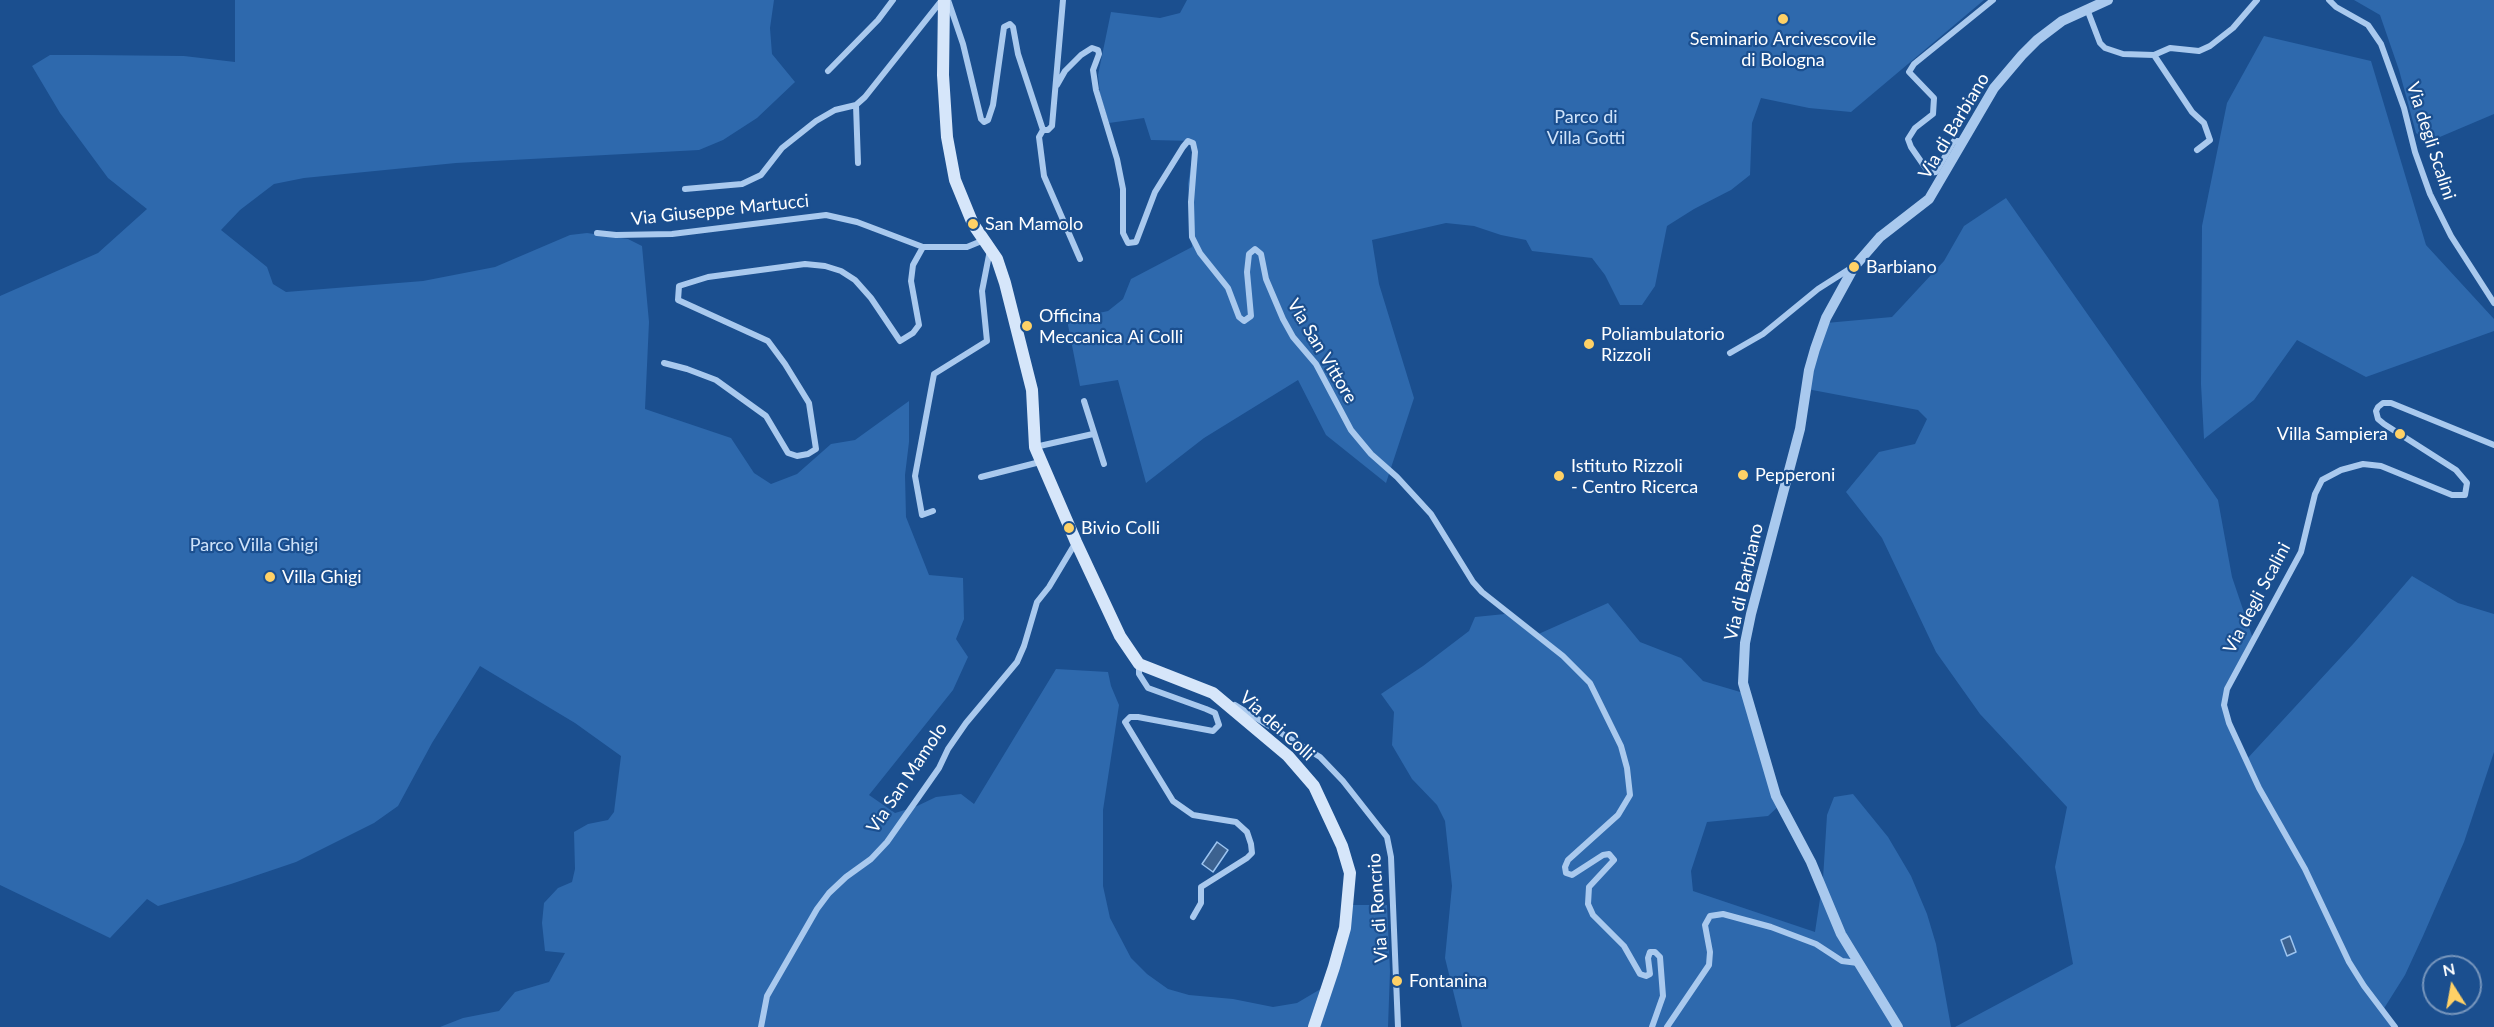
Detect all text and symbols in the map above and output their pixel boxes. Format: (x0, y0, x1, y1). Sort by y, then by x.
marker: Seminario Arcivescovile di Bologna (1776, 12, 1790, 26)
place label: Seminario Arcivescovile di Bologna (1690, 28, 1876, 70)
street label: Via di Barbiano (1914, 69, 1994, 183)
street label: Via degli Scalini (2402, 79, 2460, 203)
park label: Parco di Villa Gotti (1547, 106, 1625, 148)
street label: Via Giuseppe Martucci (630, 190, 810, 230)
place label: San Mamolo (985, 213, 1083, 235)
marker: San Mamolo (966, 217, 980, 231)
place label: Barbiano (1866, 256, 1937, 278)
marker: Barbiano (1847, 260, 1861, 274)
street label: Via San Vittore (1282, 295, 1362, 407)
place label: Officina Meccanica Ai Colli (1039, 305, 1183, 348)
marker: Officina Meccanica Ai Colli (1020, 319, 1034, 333)
place label: Poliambulatorio Rizzoli (1601, 323, 1725, 366)
marker: Poliambulatorio Rizzoli (1582, 337, 1596, 351)
place label: Villa Sampiera (2277, 423, 2388, 445)
marker: Villa Sampiera (2393, 427, 2407, 441)
place label: Istituto Rizzoli - Centro Ricerca (1571, 455, 1698, 498)
place label: Pepperoni (1755, 464, 1835, 486)
marker: Pepperoni (1736, 468, 1750, 482)
marker: Istituto Rizzoli - Centro Ricerca (1552, 469, 1566, 483)
place label: Bivio Colli (1081, 517, 1160, 539)
marker: Bivio Colli (1062, 521, 1076, 535)
street label: Via di Barbiano (1720, 521, 1768, 643)
park label: Parco Villa Ghigi (190, 534, 318, 556)
street label: Via degli Scalini (2219, 539, 2295, 657)
place label: Villa Ghigi (282, 566, 362, 588)
marker: Villa Ghigi (263, 570, 277, 584)
street label: Via dei Colli (1235, 687, 1319, 765)
street label: Via San Mamolo (862, 719, 952, 837)
street label: Via di Roncrio (1363, 853, 1393, 963)
north arrow (2422, 955, 2482, 1015)
text: N (2441, 958, 2457, 979)
place label: Fontanina (1409, 970, 1487, 992)
marker: Fontanina (1390, 974, 1404, 988)

